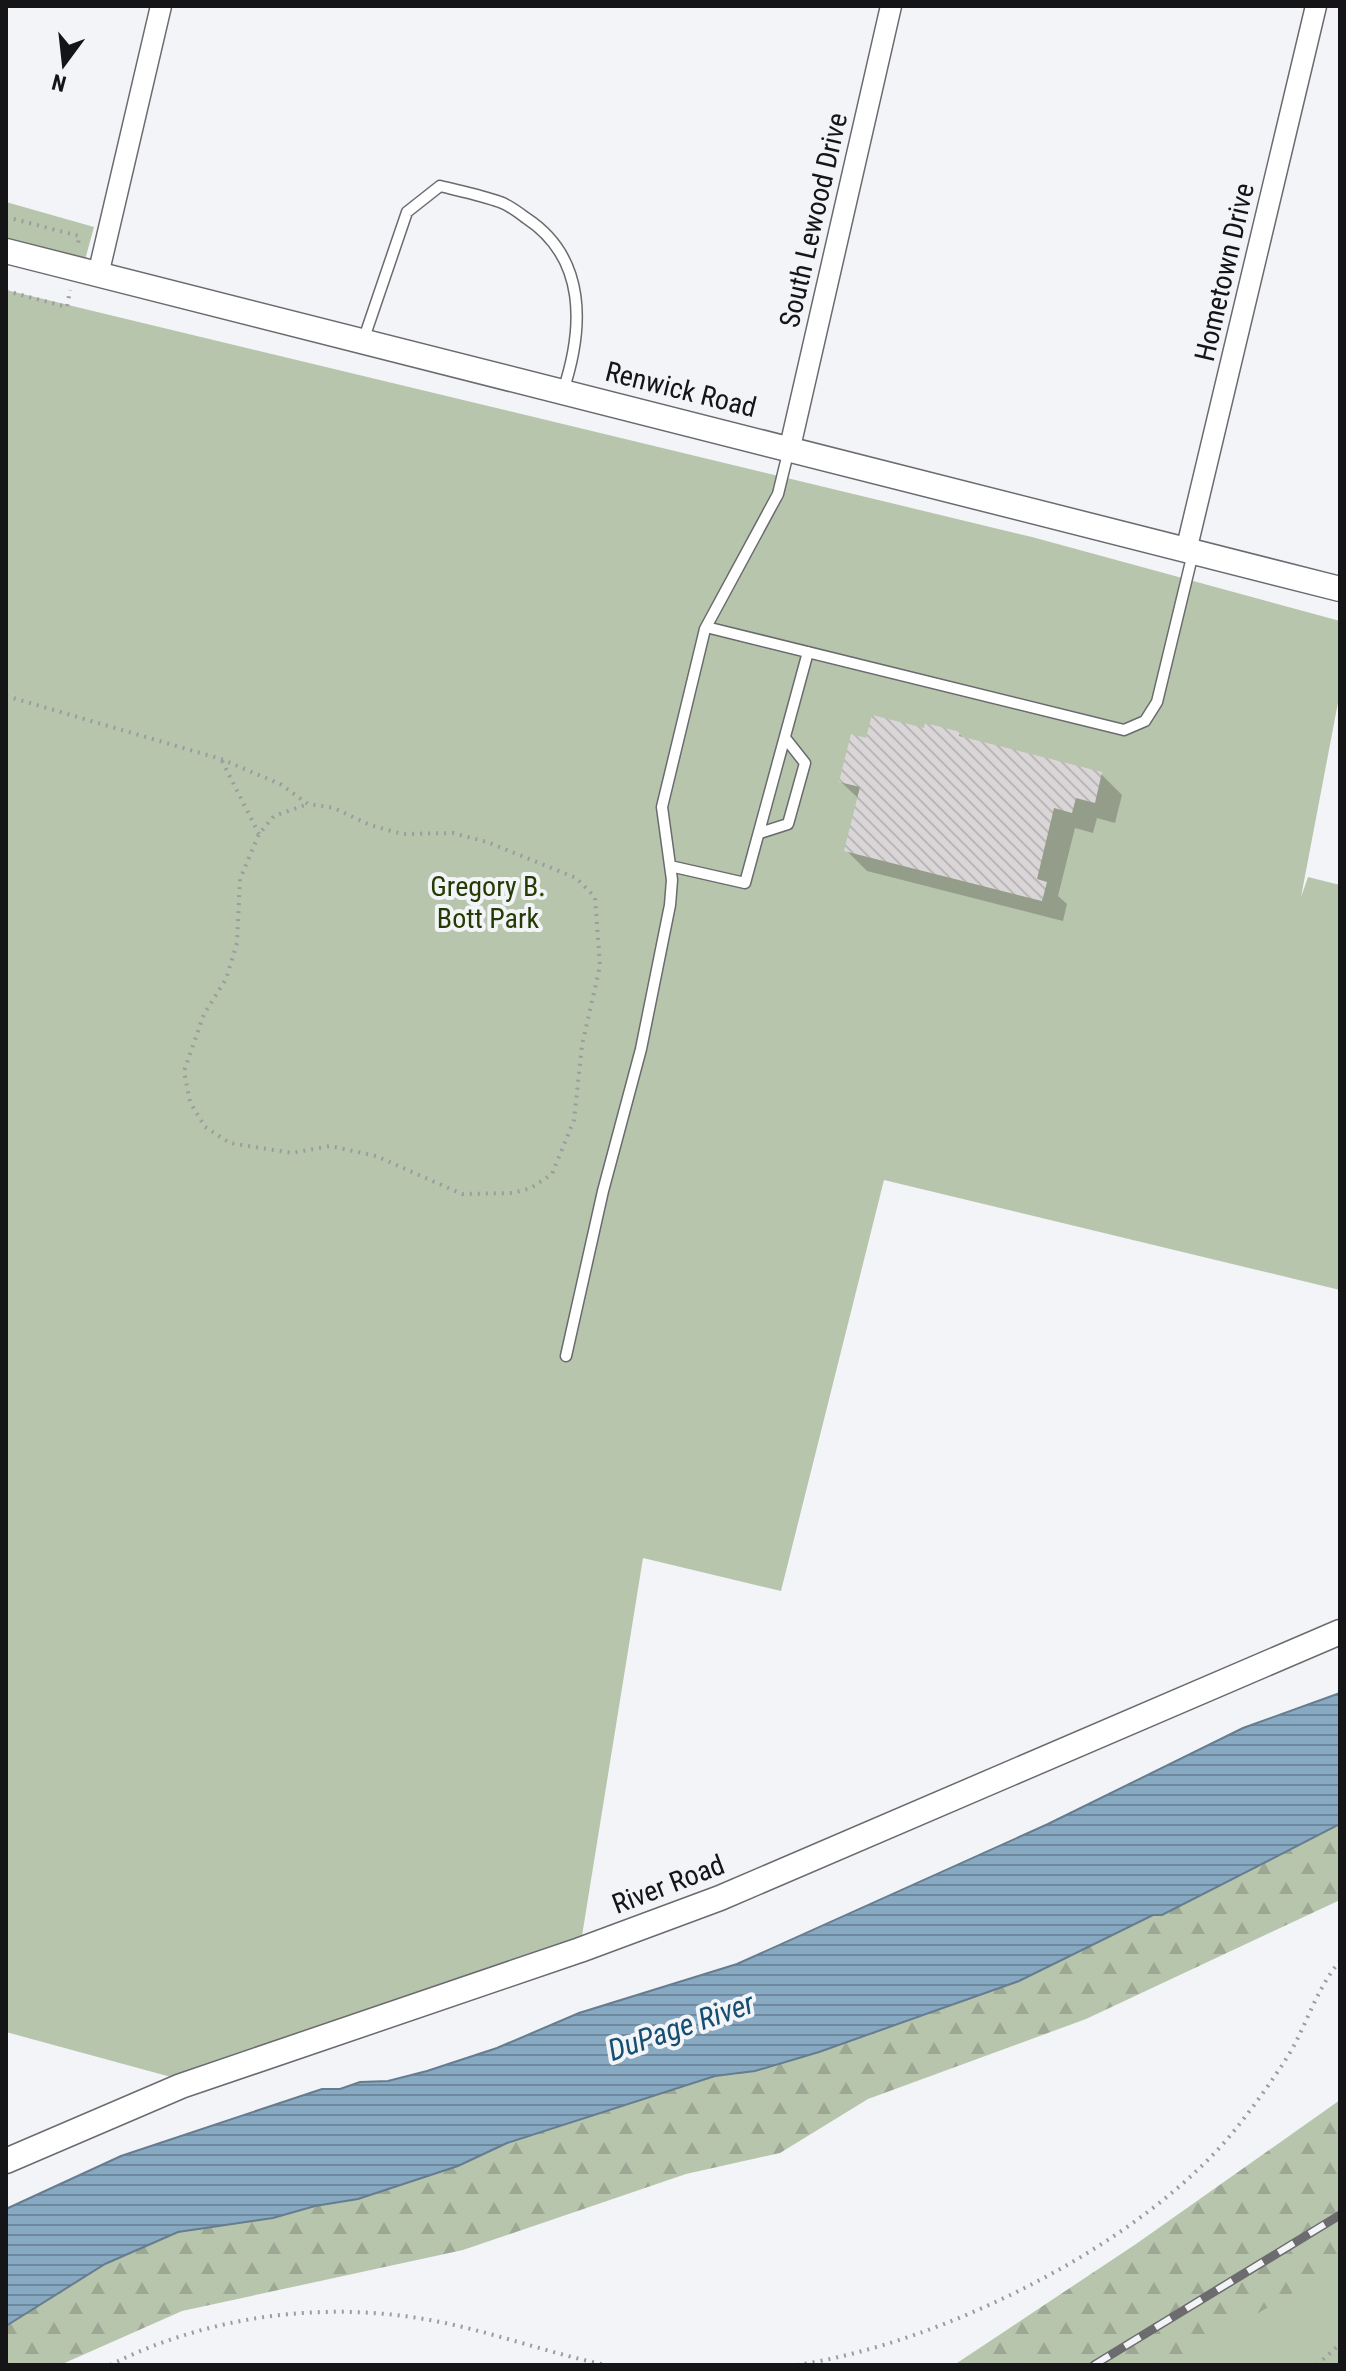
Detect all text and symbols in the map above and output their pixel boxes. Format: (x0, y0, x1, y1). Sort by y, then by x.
north arrow (24, 24, 104, 104)
text: N (49, 69, 69, 97)
street label: South Lewood Drive (773, 110, 854, 331)
street label: Hometown Drive (1188, 180, 1261, 364)
street label: Renwick Road (602, 355, 760, 424)
park label: Gregory B. Bott Park (430, 870, 546, 935)
street label: River Road (607, 1848, 729, 1921)
water label: DuPage River (603, 1985, 760, 2068)

